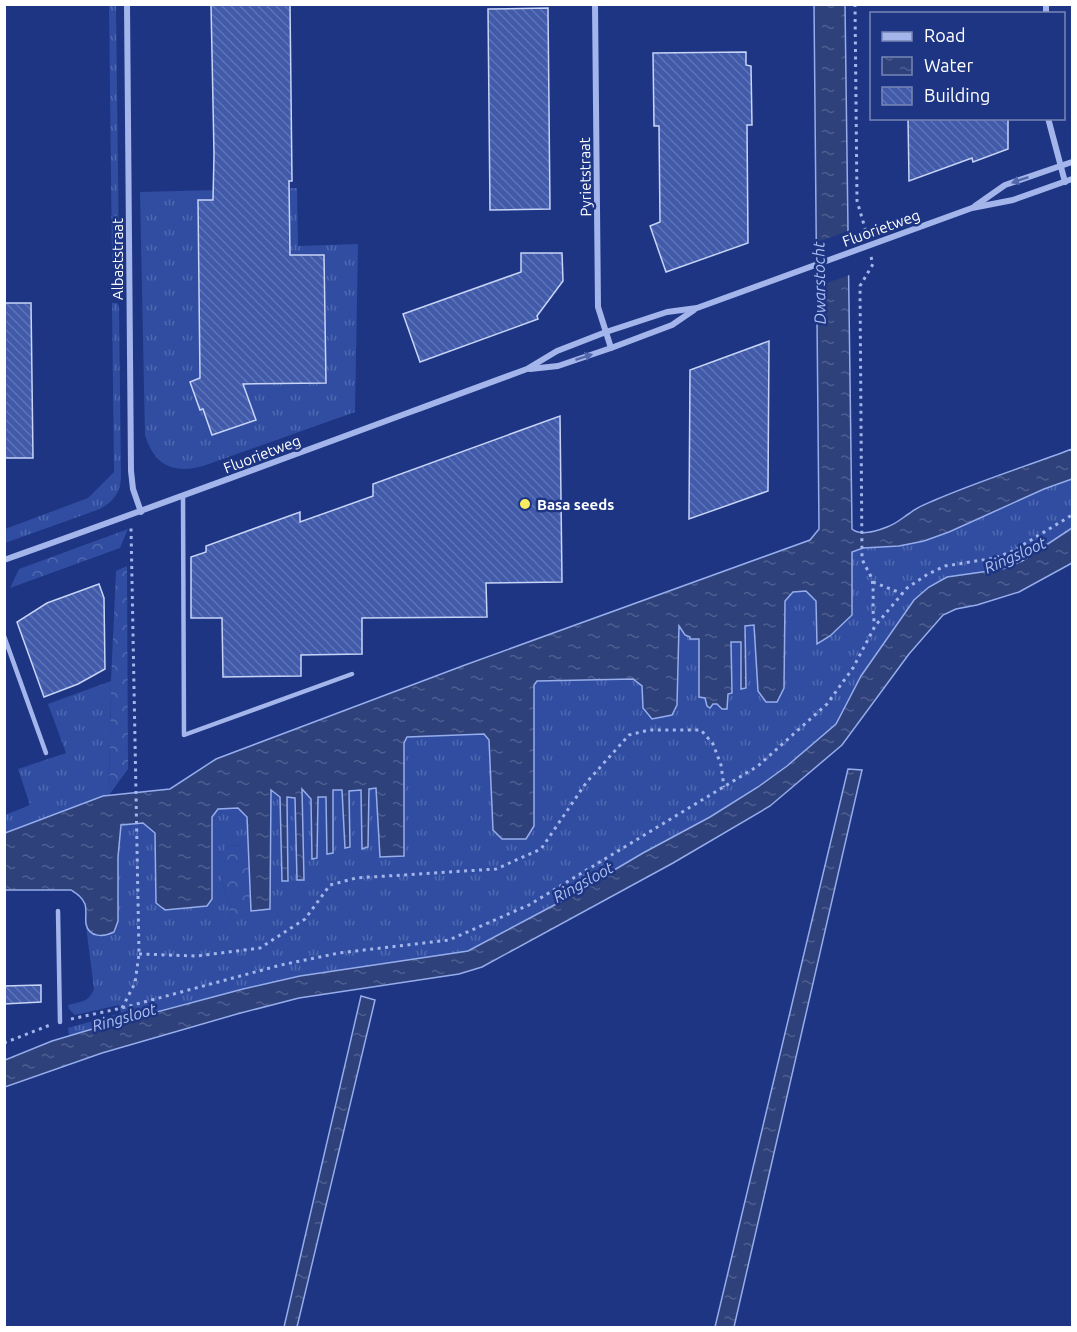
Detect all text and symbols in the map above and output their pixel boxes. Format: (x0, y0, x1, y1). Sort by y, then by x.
legend (870, 12, 1065, 120)
text: Road (924, 25, 966, 45)
text: Water (924, 55, 974, 75)
text: Building (924, 85, 990, 105)
street label: Pyrietstraat (576, 137, 594, 217)
one-way arrow (1011, 176, 1029, 186)
street label: Fluorietweg (840, 206, 922, 250)
street label: Albaststraat (109, 218, 126, 300)
water label: Dwarstocht (809, 241, 829, 324)
one-way arrow (575, 352, 593, 361)
street label: Fluorietweg (221, 432, 303, 476)
place label: Basa seeds (537, 496, 614, 513)
marker: Basa seeds (518, 497, 532, 511)
water label: Ringsloot (981, 533, 1049, 577)
water label: Ringsloot (550, 858, 617, 906)
water label: Ringsloot (90, 999, 159, 1035)

